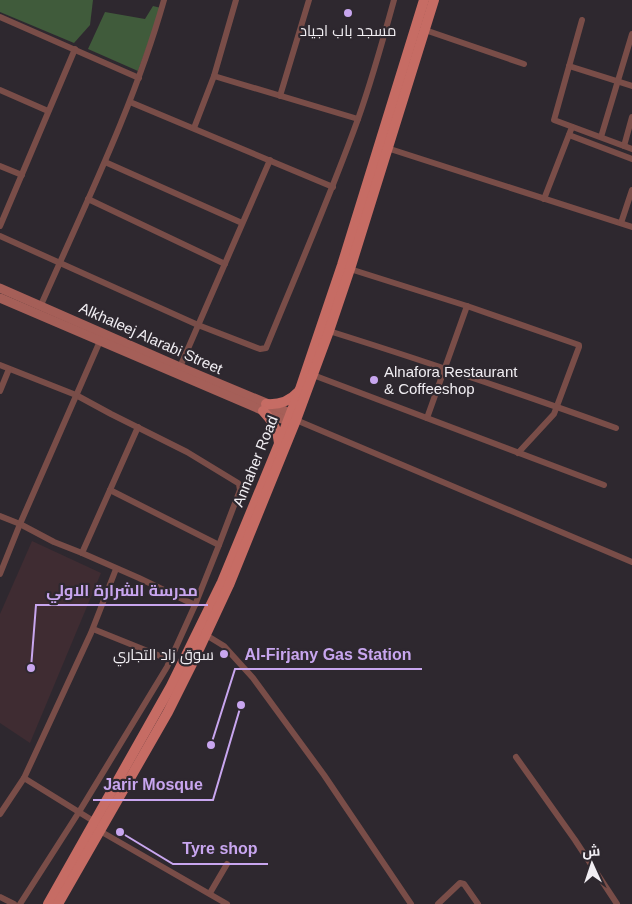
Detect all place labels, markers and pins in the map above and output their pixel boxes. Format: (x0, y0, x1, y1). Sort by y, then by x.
marker: مسجد باب اجياد (342, 7, 354, 19)
place label: مسجد باب اجياد (300, 22, 396, 39)
place label: Alnafora Restaurant & Coffeeshop (384, 363, 518, 397)
marker: Alnafora Restaurant & Coffeeshop (368, 374, 380, 386)
callout: مدرسة الشرارة الاولي (36, 574, 208, 605)
callout: Al-Firjany Gas Station (235, 638, 422, 669)
place label: سوق زاد التجاري (113, 646, 214, 667)
marker: سوق زاد التجاري (218, 648, 230, 660)
callout: Jarir Mosque (93, 769, 213, 800)
callout: Tyre shop (173, 833, 268, 864)

